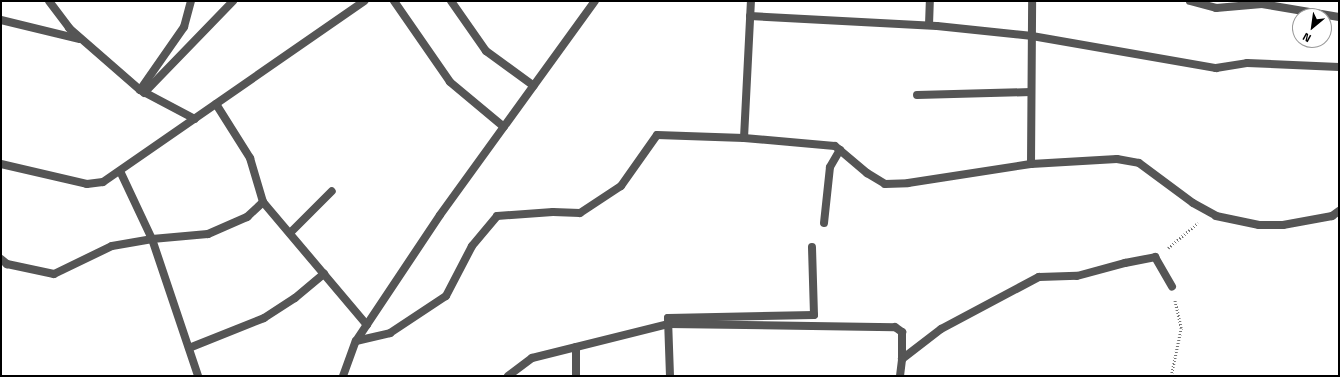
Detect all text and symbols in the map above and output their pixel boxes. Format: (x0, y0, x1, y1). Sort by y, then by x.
north arrow (1292, 8, 1332, 48)
text: N (1299, 29, 1314, 46)

